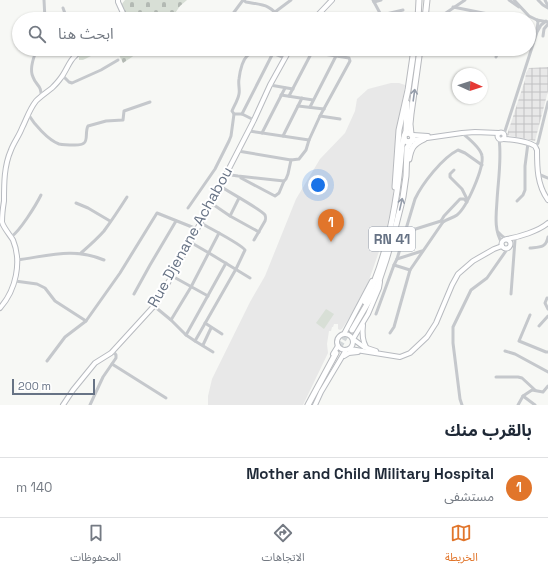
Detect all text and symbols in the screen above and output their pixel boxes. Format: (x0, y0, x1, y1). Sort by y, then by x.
search box (12, 12, 536, 56)
icon: search (26, 23, 48, 45)
text: ابحث هنا (58, 24, 114, 43)
north arrow (452, 68, 488, 104)
one-way arrow (410, 89, 418, 102)
street label: Rue Djenane Achabou (143, 163, 236, 310)
your location (308, 175, 328, 195)
one-way arrow (398, 197, 406, 210)
pin: 1 (318, 209, 344, 242)
road number: RN 41 (369, 227, 415, 251)
scale bar (12, 377, 95, 396)
text: 200 m (18, 379, 51, 393)
text: بالقرب منك (445, 419, 532, 441)
text: Mother and Child Military Hospital (246, 464, 494, 483)
text: 140 m (16, 479, 52, 496)
text: 1 (516, 479, 522, 496)
text: مستشفى (444, 488, 494, 505)
tab: المحفوظات (70, 522, 121, 569)
tab: الاتجاهات (262, 522, 305, 569)
tab: الخريطة (445, 522, 478, 569)

